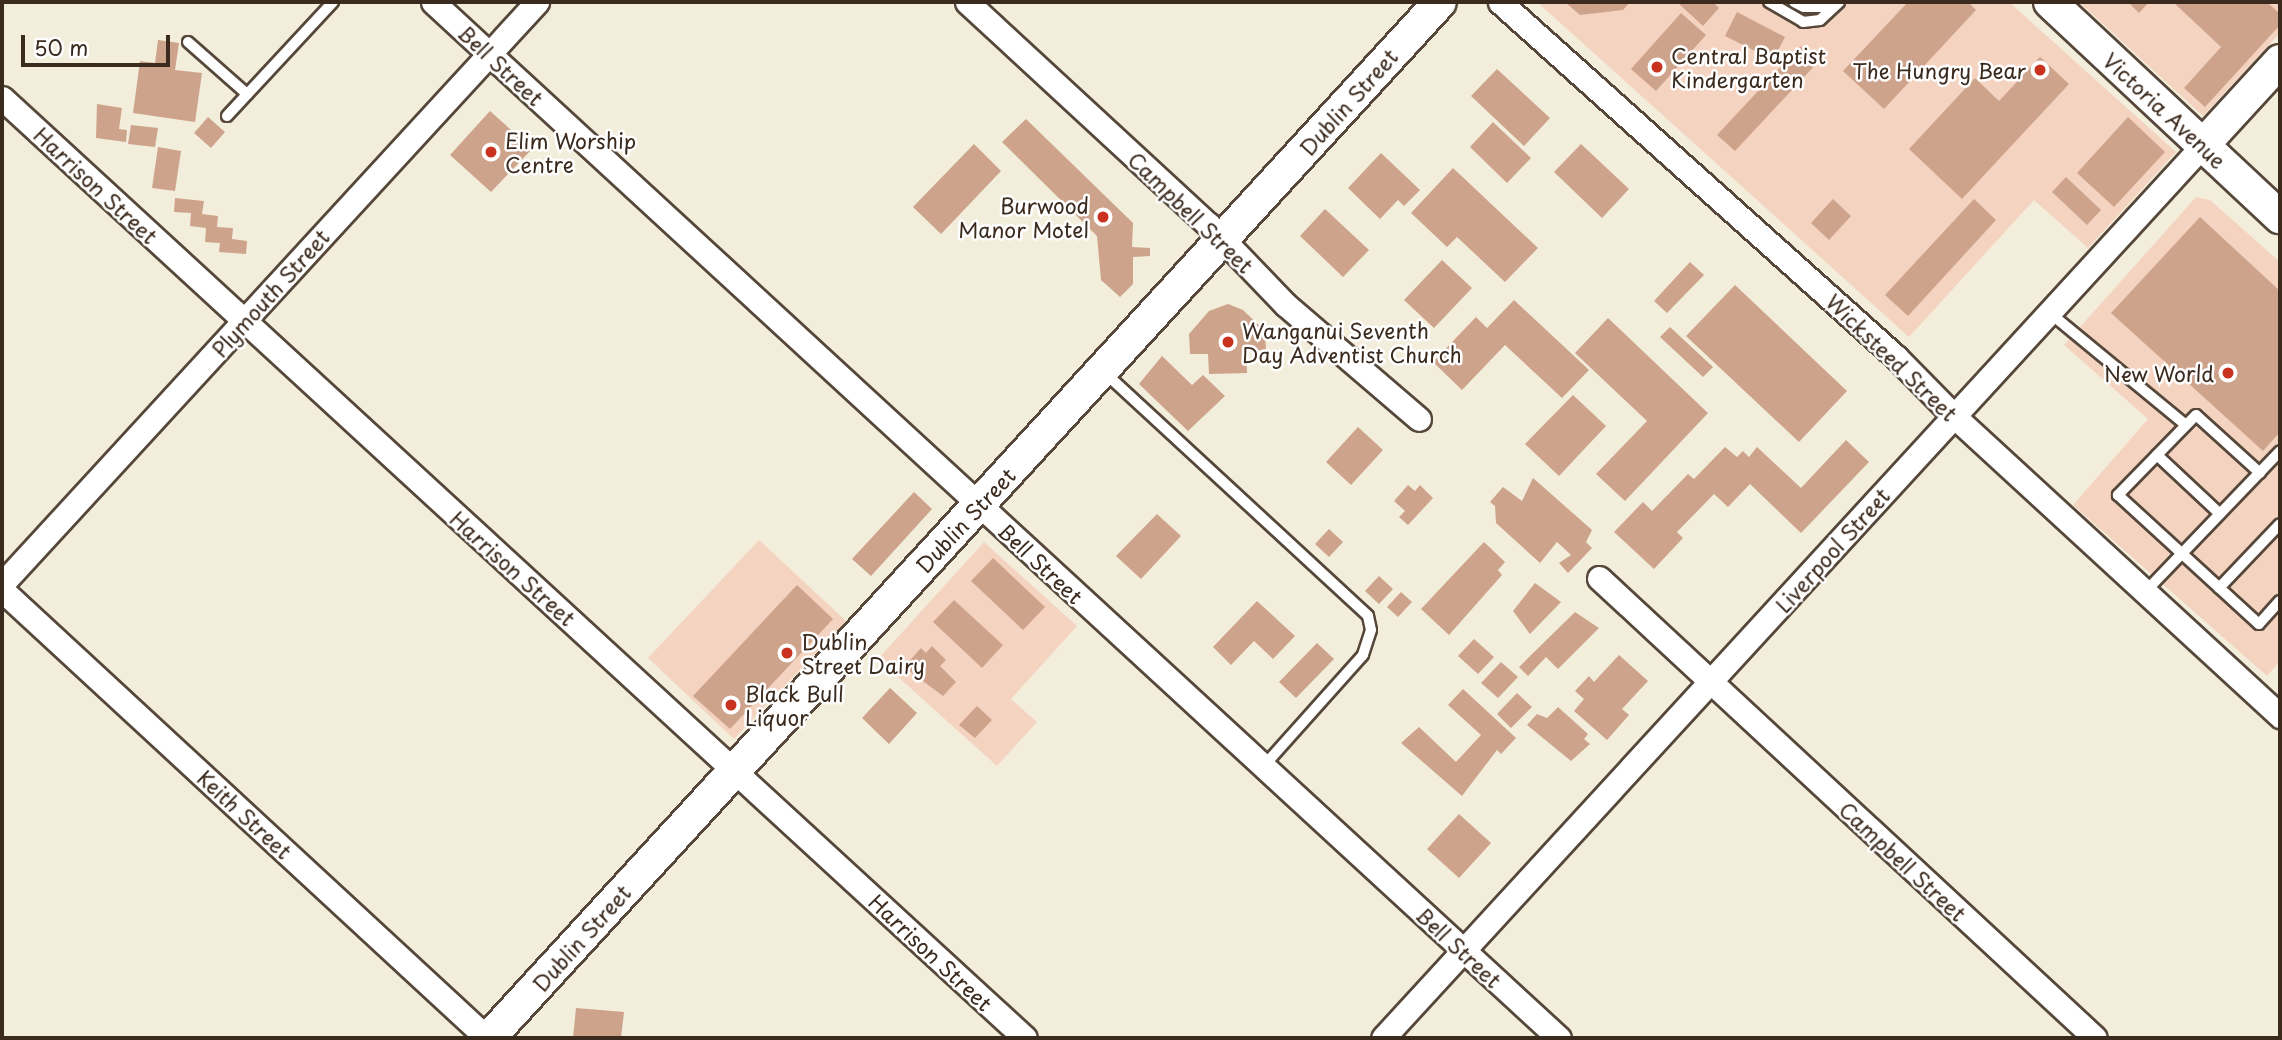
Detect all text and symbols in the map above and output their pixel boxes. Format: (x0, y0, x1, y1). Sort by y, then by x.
street label: Bell Street (453, 19, 549, 111)
scale bar (24, 21, 173, 65)
text: 50 m (34, 31, 88, 63)
place label: Central Baptist Kindergarten (1671, 42, 1828, 92)
street label: Dublin Street (1293, 43, 1403, 161)
street label: Victoria Avenue (2099, 47, 2231, 173)
place label: The Hungry Bear (1852, 57, 2026, 83)
marker: Central Baptist Kindergarten (1649, 59, 1665, 75)
marker: The Hungry Bear (2032, 62, 2048, 78)
street label: Harrison Street (30, 122, 162, 248)
place label: Elim Worship Centre (505, 127, 637, 177)
marker: Elim Worship Centre (483, 144, 499, 160)
street label: Campbell Street (1123, 146, 1259, 278)
place label: Burwood Manor Motel (958, 192, 1089, 242)
marker: Burwood Manor Motel (1095, 209, 1111, 225)
street label: Plymouth Street (206, 224, 334, 362)
street label: Wicksteed Street (1821, 288, 1963, 426)
place label: Wanganui Seventh Day Adventist Church (1242, 317, 1466, 367)
marker: Wanganui Seventh Day Adventist Church (1220, 334, 1236, 350)
place label: New World (2103, 360, 2214, 386)
marker: New World (2220, 365, 2236, 381)
street label: Dublin Street (909, 462, 1021, 578)
street label: Liverpool Street (1769, 482, 1895, 618)
street label: Harrison Street (446, 506, 580, 630)
street label: Bell Street (993, 517, 1089, 609)
place label: Dublin Street Dairy (801, 628, 927, 678)
marker: Dublin Street Dairy (779, 645, 795, 661)
place label: Black Bull Liquor (745, 680, 847, 730)
marker: Black Bull Liquor (723, 697, 739, 713)
street label: Keith Street (193, 764, 297, 864)
street label: Campbell Street (1834, 796, 1972, 926)
street label: Dublin Street (526, 879, 636, 997)
street label: Harrison Street (865, 889, 997, 1015)
street label: Bell Street (1411, 901, 1507, 993)

